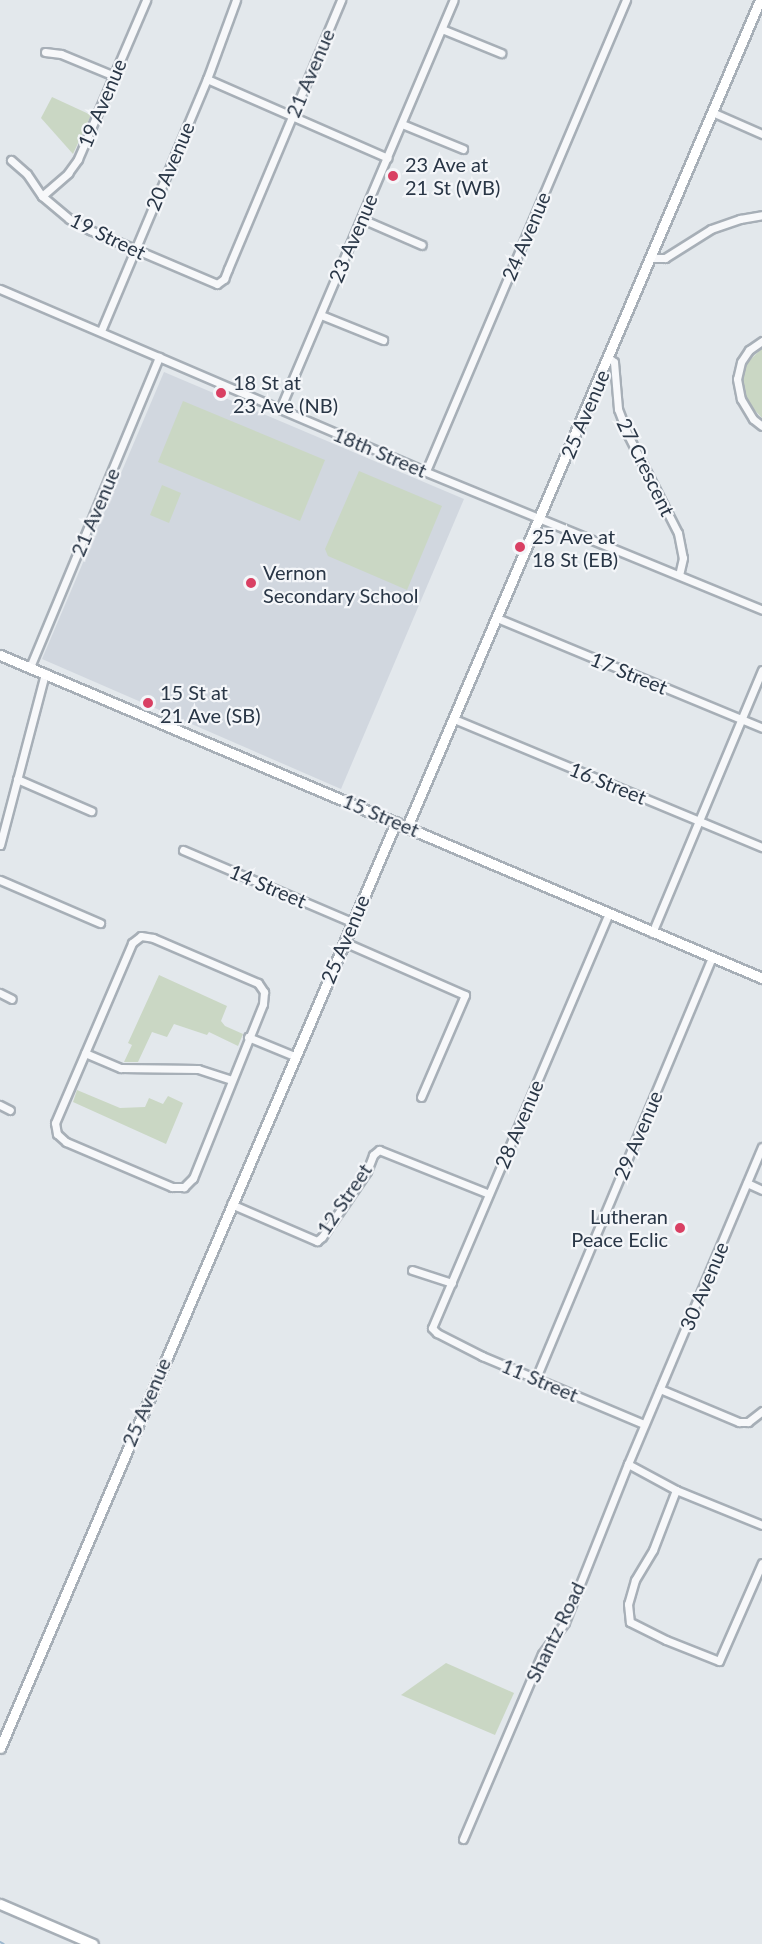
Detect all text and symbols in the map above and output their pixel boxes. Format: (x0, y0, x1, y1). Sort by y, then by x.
street label: 21 Avenue (280, 25, 340, 121)
street label: 19 Avenue (72, 55, 132, 151)
street label: 20 Avenue (140, 118, 200, 214)
place label: 23 Ave at 21 St (WB) (405, 152, 500, 199)
marker: 23 Ave at 21 St (WB) (386, 169, 400, 183)
street label: 24 Avenue (496, 188, 556, 284)
street label: 23 Avenue (323, 190, 383, 286)
street label: 19 Street (66, 207, 150, 265)
street label: 25 Avenue (555, 366, 615, 462)
place label: 18 St at 23 Ave (NB) (233, 370, 339, 417)
marker: 18 St at 23 Ave (NB) (214, 386, 228, 400)
street label: 27 Crescent (612, 414, 680, 520)
street label: 18th Street (330, 422, 430, 482)
street label: 21 Avenue (65, 464, 125, 560)
place label: 25 Ave at 18 St (EB) (532, 524, 618, 571)
marker: 25 Ave at 18 St (EB) (513, 540, 527, 554)
place label: Vernon Secondary School (263, 560, 419, 607)
marker: Vernon Secondary School (244, 576, 258, 590)
street label: 17 Street (587, 647, 671, 699)
place label: 15 St at 21 Ave (SB) (160, 680, 261, 727)
marker: 15 St at 21 Ave (SB) (141, 696, 155, 710)
street label: 16 Street (566, 757, 650, 809)
street label: 15 Street (339, 788, 423, 842)
street label: 14 Street (226, 859, 310, 913)
street label: 25 Avenue (315, 891, 375, 987)
street label: 28 Avenue (489, 1076, 549, 1172)
street label: 29 Avenue (608, 1087, 668, 1183)
street label: 12 Street (311, 1159, 377, 1239)
place label: Lutheran Peace Eclic (571, 1204, 668, 1251)
marker: Lutheran Peace Eclic (673, 1221, 687, 1235)
street label: 30 Avenue (674, 1238, 734, 1334)
street label: 11 Street (498, 1353, 582, 1407)
street label: 25 Avenue (116, 1354, 176, 1450)
street label: Shantz Road (520, 1578, 590, 1686)

